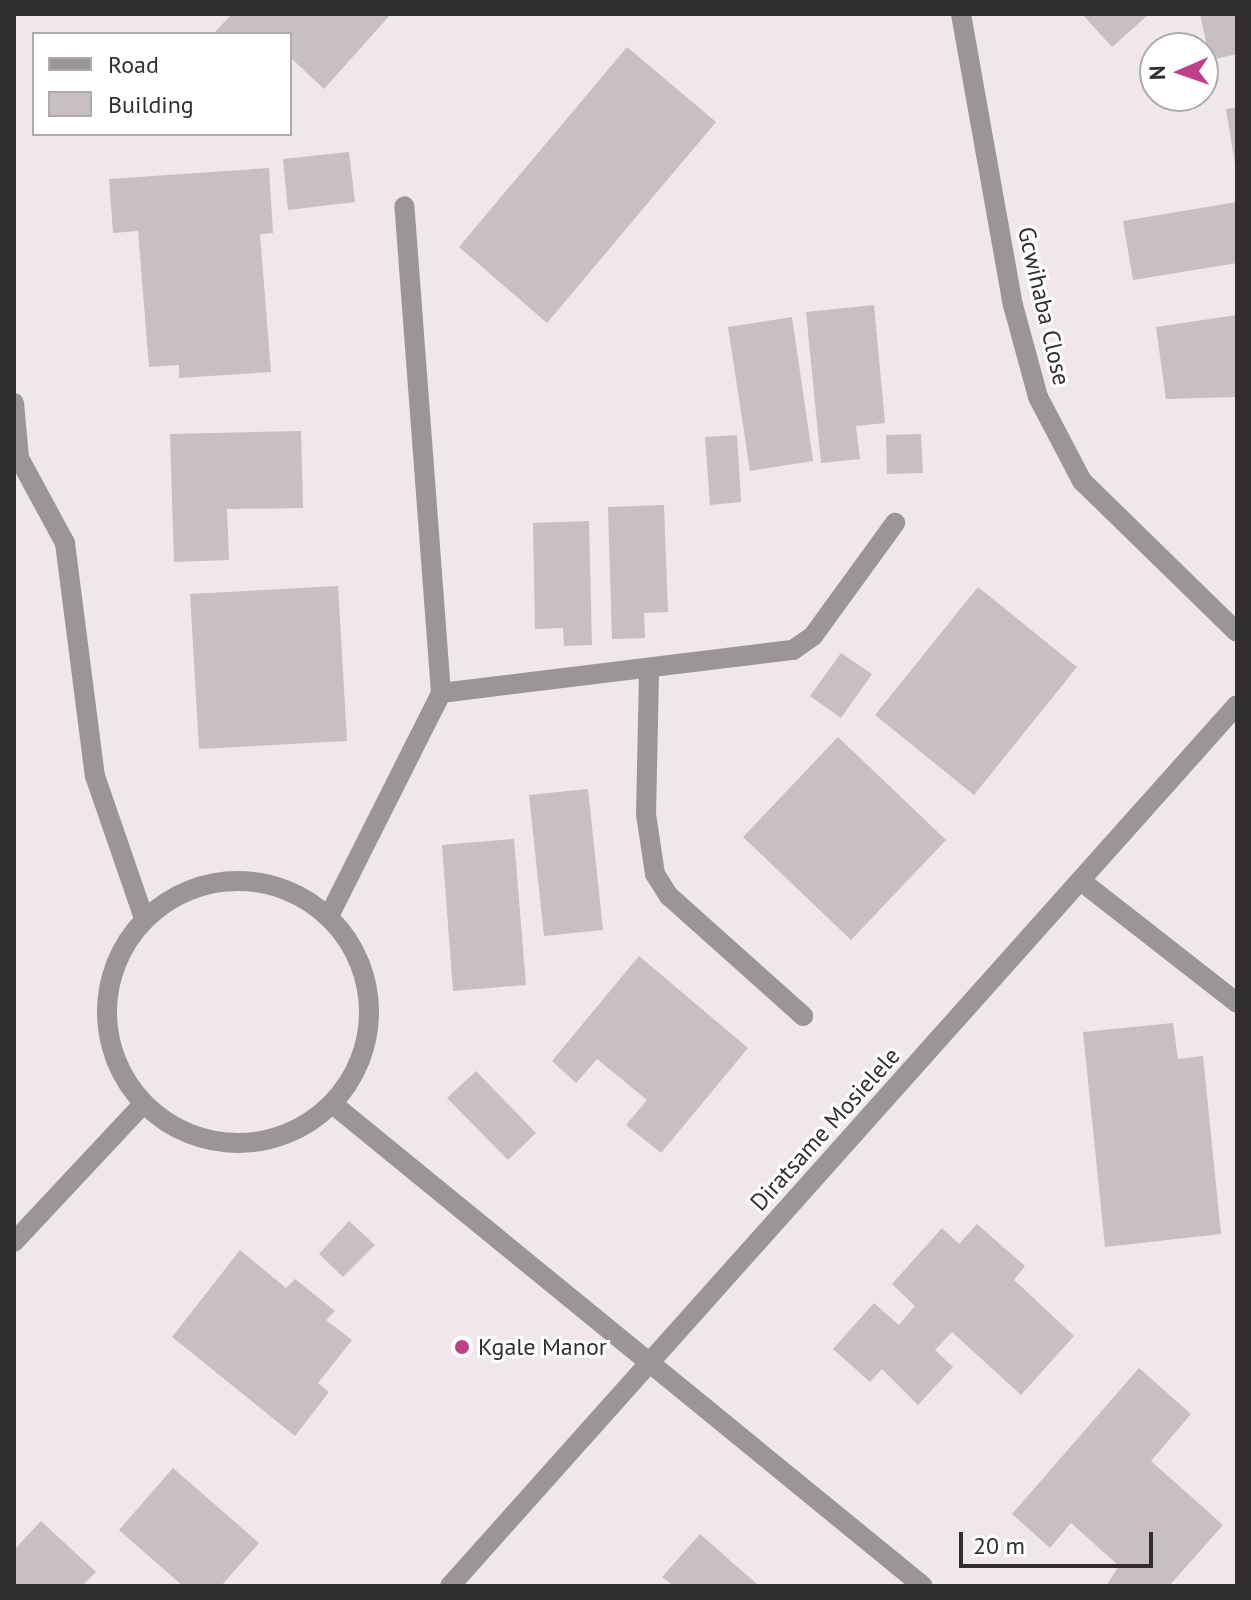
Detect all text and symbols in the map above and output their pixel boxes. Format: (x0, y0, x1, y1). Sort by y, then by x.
legend (32, 32, 292, 136)
north arrow (1139, 32, 1219, 112)
text: Road (108, 49, 159, 80)
text: N (1143, 65, 1171, 80)
text: Building (108, 89, 194, 120)
street label: Gcwihaba Close (1012, 224, 1076, 388)
street label: Diratsame Mosielele (744, 1042, 906, 1216)
place label: Kgale Manor (478, 1333, 607, 1361)
marker: Kgale Manor (453, 1338, 471, 1356)
scale bar (963, 1516, 1157, 1566)
text: 20 m (973, 1530, 1025, 1561)

